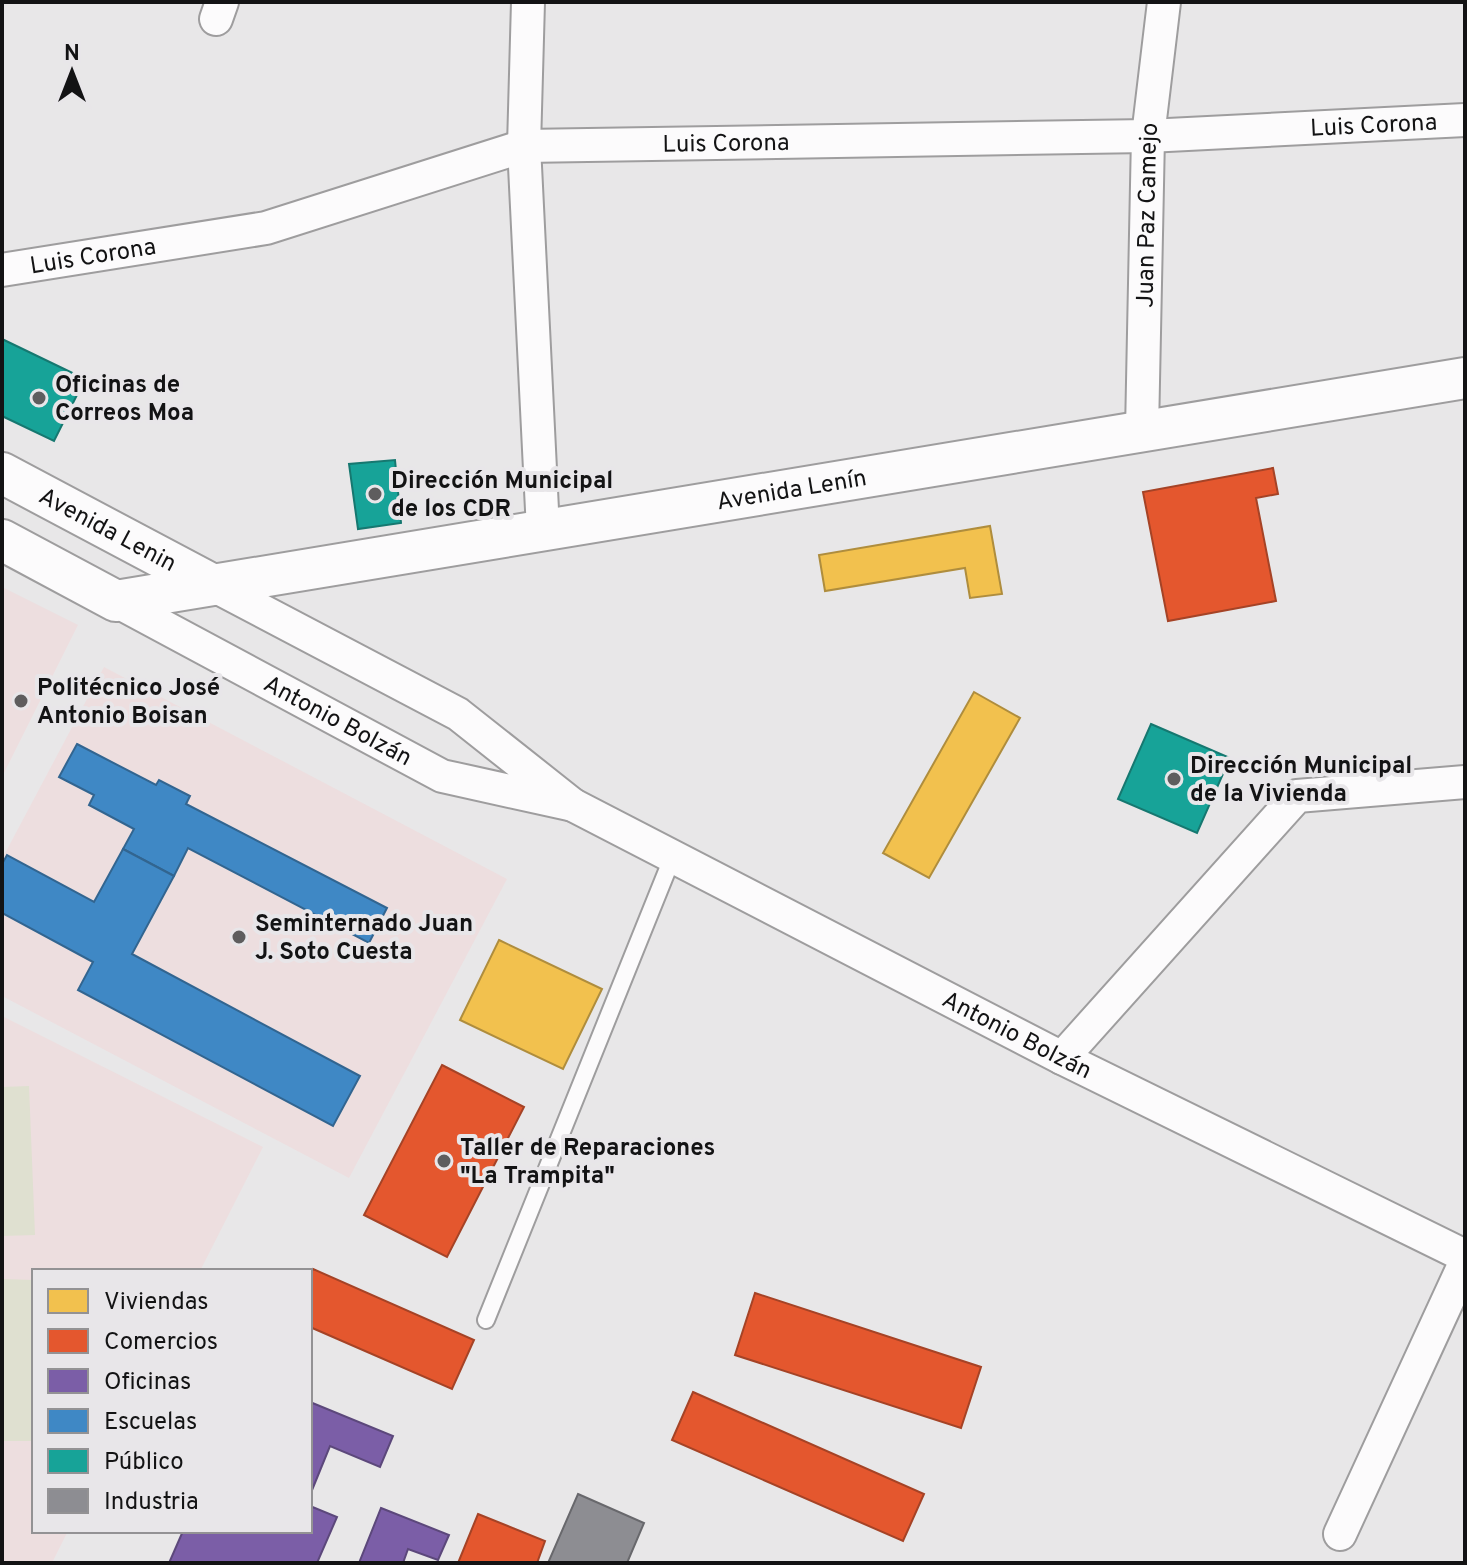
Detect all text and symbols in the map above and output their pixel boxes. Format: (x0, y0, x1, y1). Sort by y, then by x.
north arrow (32, 32, 112, 112)
text: N (64, 41, 80, 68)
street label: Luis Corona (1309, 108, 1438, 145)
street label: Juan Paz Camejo (1132, 121, 1167, 308)
street label: Luis Corona (662, 129, 790, 161)
street label: Luis Corona (28, 233, 158, 282)
place label: Oficinas de Correos Moa (55, 371, 194, 429)
marker: Oficinas de Correos Moa (30, 389, 48, 407)
street label: Avenida Lenín (715, 464, 869, 518)
place label: Dirección Municipal de los CDR (391, 467, 613, 525)
street label: Avenida Lenin (33, 482, 181, 580)
marker: Dirección Municipal de los CDR (366, 485, 384, 503)
street label: Antonio Bolzán (258, 670, 417, 774)
place label: Politécnico José Antonio Boisan (37, 674, 220, 732)
marker: Politécnico José Antonio Boisan (12, 692, 30, 710)
place label: Dirección Municipal de la Vivienda (1190, 752, 1412, 810)
marker: Dirección Municipal de la Vivienda (1165, 770, 1183, 788)
place label: Seminternado Juan J. Soto Cuesta (255, 910, 473, 968)
marker: Seminternado Juan J. Soto Cuesta (230, 928, 248, 946)
street label: Antonio Bolzán (936, 985, 1096, 1087)
place label: Taller de Reparaciones "La Trampita" (460, 1134, 715, 1192)
marker: Taller de Reparaciones "La Trampita" (435, 1152, 453, 1170)
legend (32, 1269, 312, 1533)
text: Viviendas (104, 1288, 209, 1318)
text: Comercios (104, 1328, 218, 1358)
text: Oficinas (104, 1368, 191, 1398)
text: Escuelas (104, 1408, 197, 1438)
text: Público (104, 1448, 184, 1478)
text: Industria (104, 1488, 199, 1518)

